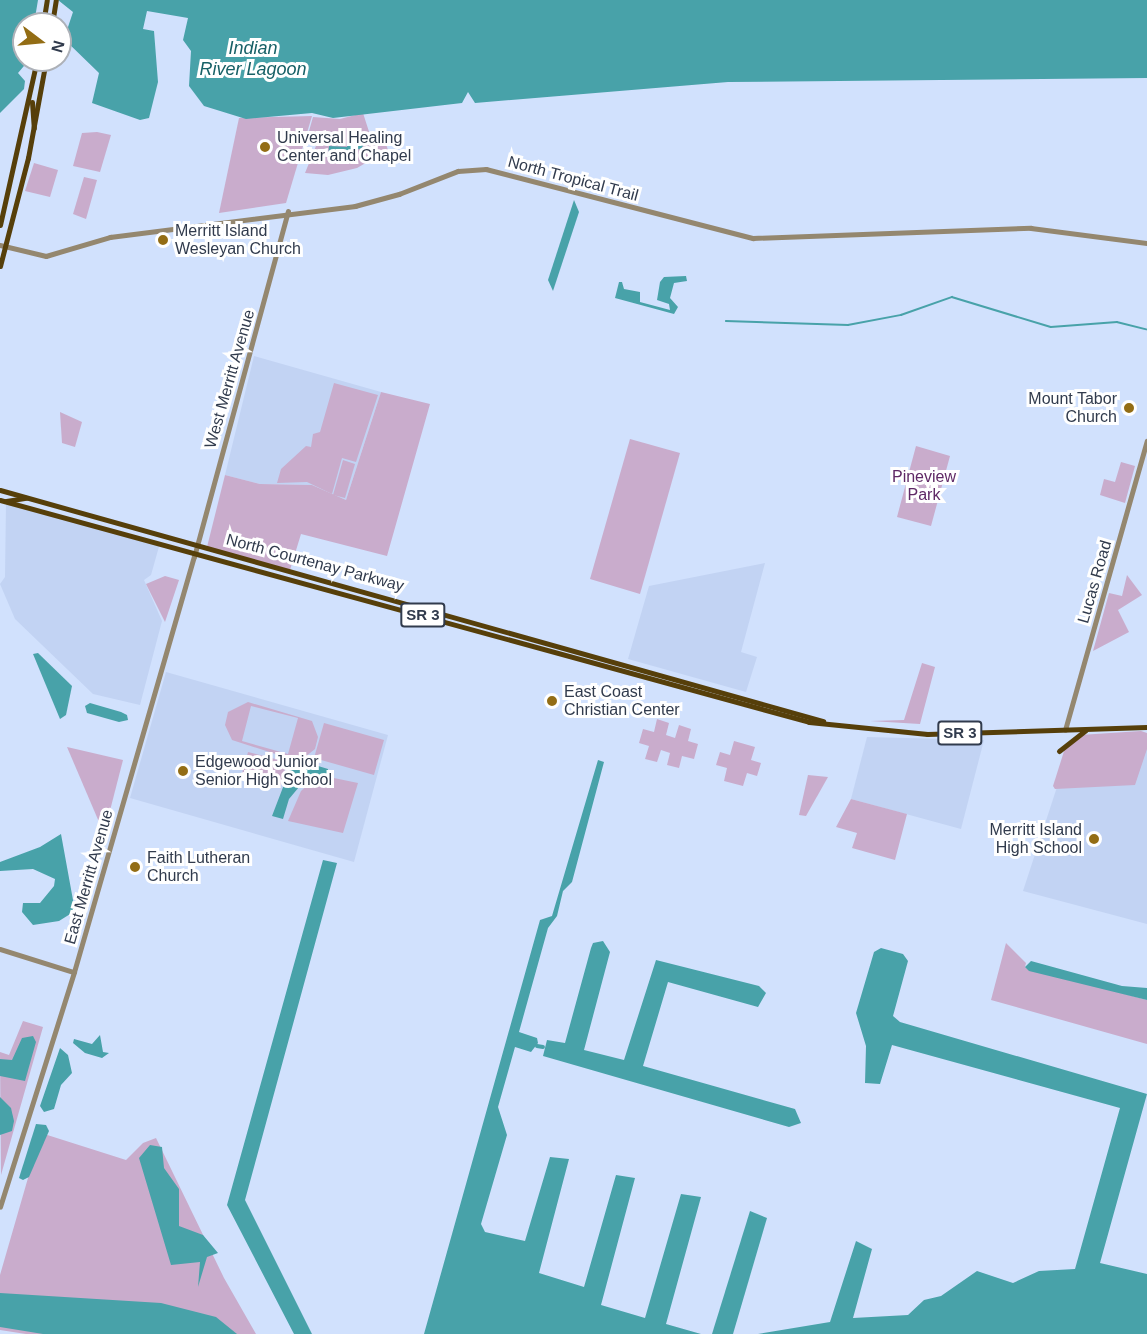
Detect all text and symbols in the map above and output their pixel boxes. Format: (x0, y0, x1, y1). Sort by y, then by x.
north arrow (12, 12, 72, 72)
water label: Indian River Lagoon (199, 38, 307, 80)
text: N (48, 39, 68, 54)
place label: Universal Healing Center and Chapel (277, 128, 411, 166)
marker: Universal Healing Center and Chapel (258, 140, 272, 154)
street label: North Tropical Trail (505, 152, 641, 206)
place label: Merritt Island Wesleyan Church (175, 221, 301, 259)
marker: Merritt Island Wesleyan Church (156, 233, 170, 247)
street label: West Merritt Avenue (201, 307, 259, 451)
place label: Mount Tabor Church (1028, 389, 1117, 427)
marker: Mount Tabor Church (1122, 401, 1136, 415)
park label: Pineview Park (892, 467, 956, 505)
street label: North Courtenay Parkway (224, 530, 406, 596)
street label: Lucas Road (1074, 538, 1116, 626)
road number: SR 3 (399, 603, 447, 627)
place label: East Coast Christian Center (564, 682, 680, 720)
marker: East Coast Christian Center (545, 694, 559, 708)
road number: SR 3 (936, 721, 984, 745)
place label: Edgewood Junior Senior High School (195, 752, 332, 790)
marker: Edgewood Junior Senior High School (176, 764, 190, 778)
street label: East Merritt Avenue (60, 807, 118, 947)
place label: Merritt Island High School (990, 820, 1082, 858)
marker: Merritt Island High School (1087, 832, 1101, 846)
place label: Faith Lutheran Church (147, 848, 250, 886)
marker: Faith Lutheran Church (128, 860, 142, 874)

